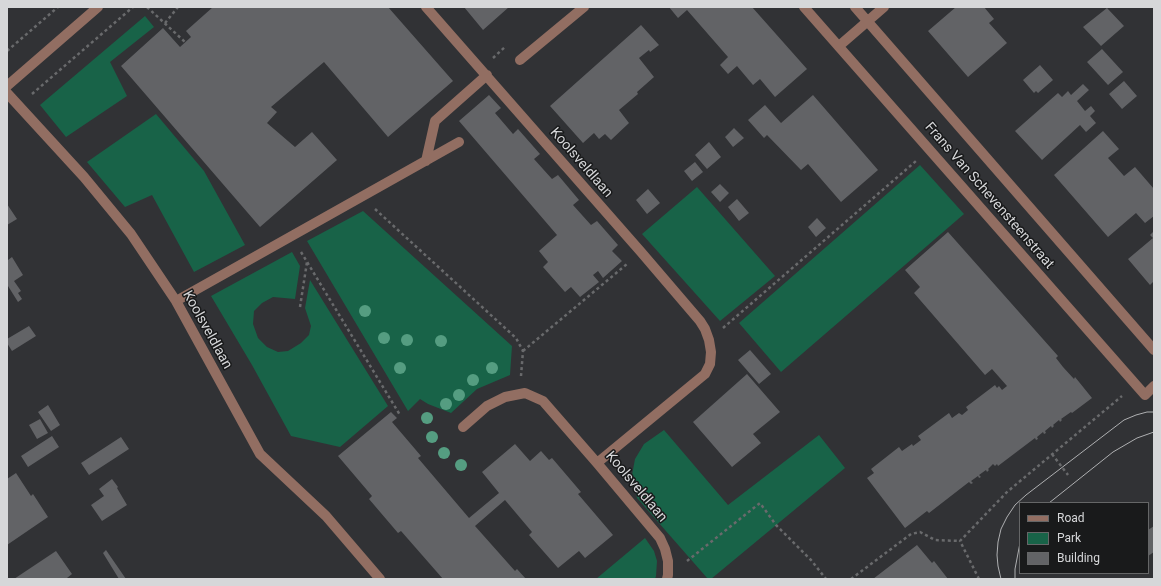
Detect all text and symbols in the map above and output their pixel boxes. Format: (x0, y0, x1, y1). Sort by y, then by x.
street label: Frans Van Schevensteenstraat (921, 119, 1057, 273)
street label: Koolsveldlaan (546, 125, 616, 201)
street label: Koolsveldlaan (179, 288, 235, 372)
street label: Koolsveldlaan (602, 448, 670, 526)
legend (1019, 502, 1149, 574)
text: Road (1057, 511, 1085, 525)
text: Park (1057, 531, 1081, 545)
text: Building (1057, 551, 1100, 565)

